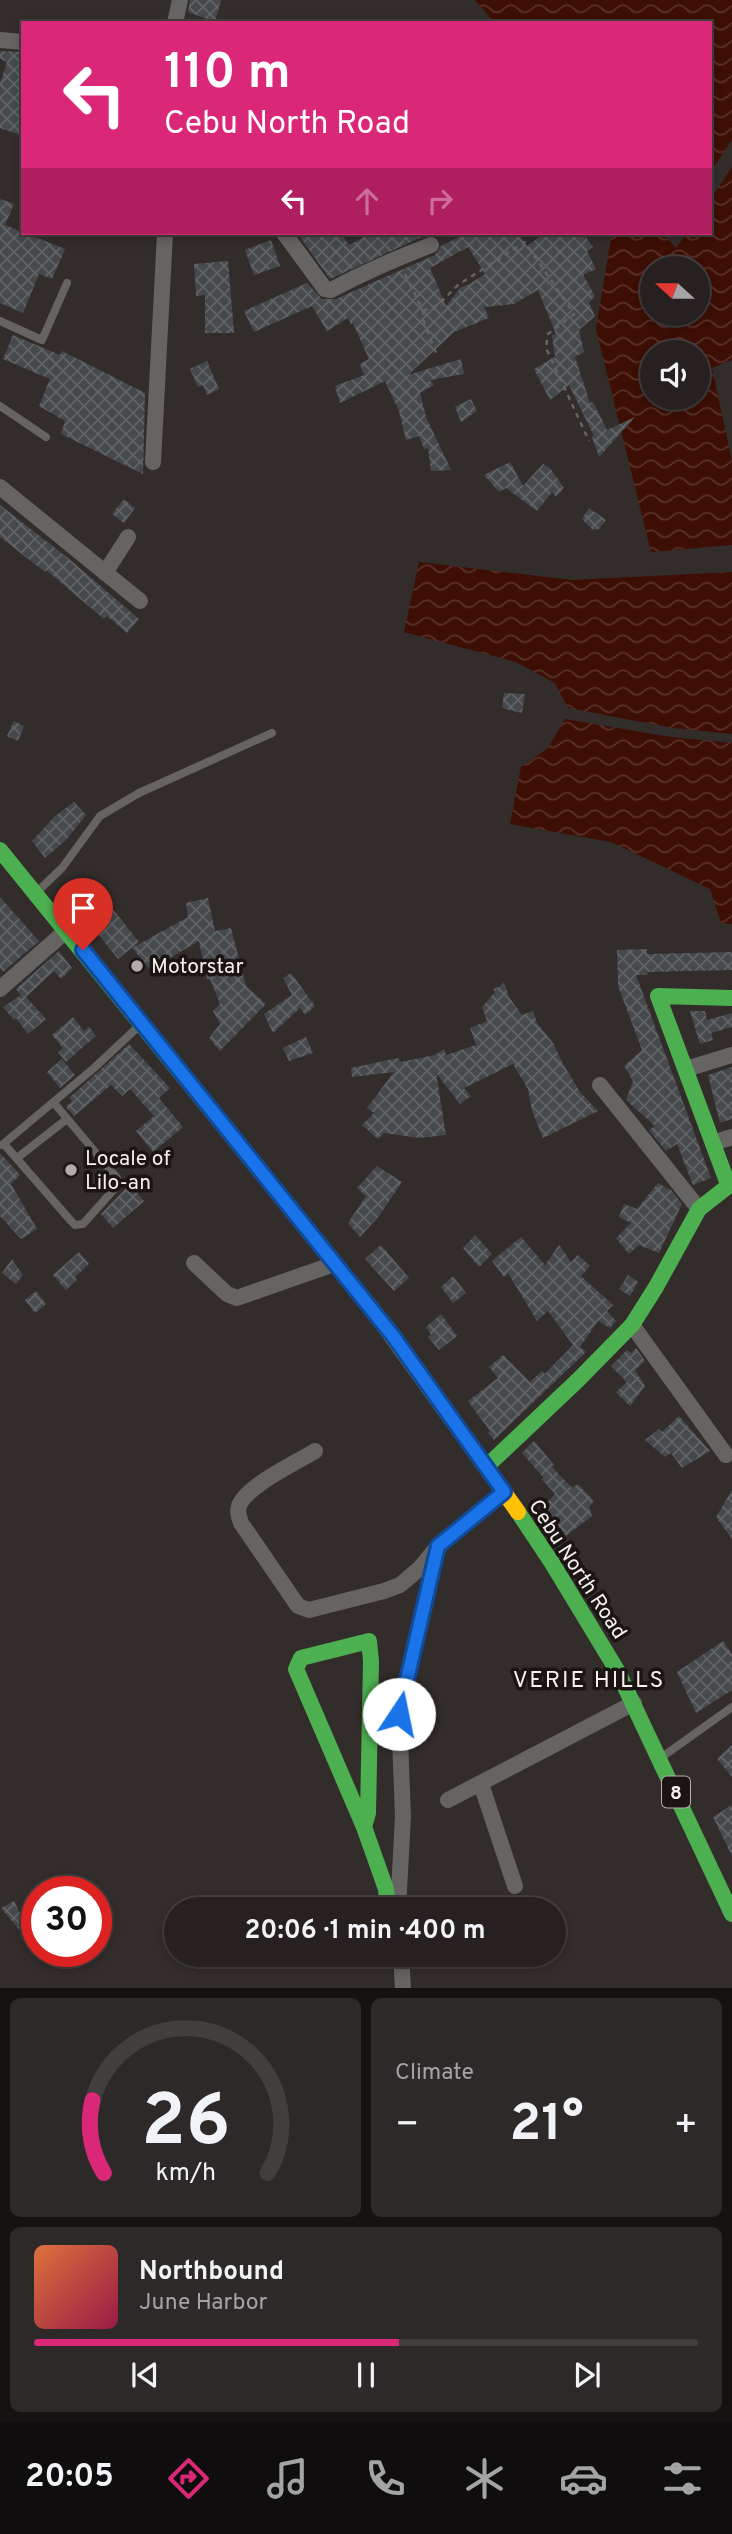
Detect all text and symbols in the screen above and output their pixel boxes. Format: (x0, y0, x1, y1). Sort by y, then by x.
text: 110 m (164, 44, 291, 106)
icon: left (49, 49, 140, 140)
text: Cebu North Road (164, 105, 410, 145)
icon: left (275, 182, 313, 220)
icon: ahead (348, 182, 386, 220)
icon: right (421, 182, 459, 220)
north arrow (640, 256, 710, 326)
map controls (640, 256, 710, 410)
button: sound (640, 340, 710, 410)
pin (53, 878, 113, 950)
icon: arrive (64, 889, 102, 927)
place label: Motorstar (151, 954, 244, 981)
marker: Motorstar (129, 958, 145, 974)
place label: Locale of Lilo-an (85, 1146, 170, 1197)
marker: Locale of Lilo-an (63, 1162, 79, 1178)
street label: Cebu North Road (521, 1495, 632, 1645)
district label: VERIE HILLS (513, 1667, 665, 1696)
position arrow (362, 1677, 436, 1751)
road number: 8 (662, 1776, 690, 1808)
speed limit sign: 30 (21, 1876, 112, 1967)
text: 20:06 · 1 min · 400 m (244, 1915, 486, 1948)
text: Climate (395, 2059, 474, 2088)
text: 26 (141, 2080, 230, 2172)
text: 21° (509, 2093, 584, 2159)
text: − (395, 2102, 420, 2151)
text: + (673, 2102, 698, 2151)
text: km/h (155, 2158, 216, 2190)
text: Northbound (139, 2256, 284, 2289)
text: June Harbor (139, 2289, 267, 2318)
icon: previous (126, 2356, 164, 2394)
icon: pause (347, 2356, 385, 2394)
icon: next (568, 2356, 606, 2394)
icon: directions (164, 2454, 213, 2503)
icon: music (263, 2454, 312, 2503)
icon: phone (361, 2454, 410, 2503)
icon: climate (460, 2454, 509, 2503)
icon: car (559, 2454, 608, 2503)
icon: filters (658, 2454, 707, 2503)
text: 20:05 (25, 2458, 114, 2498)

